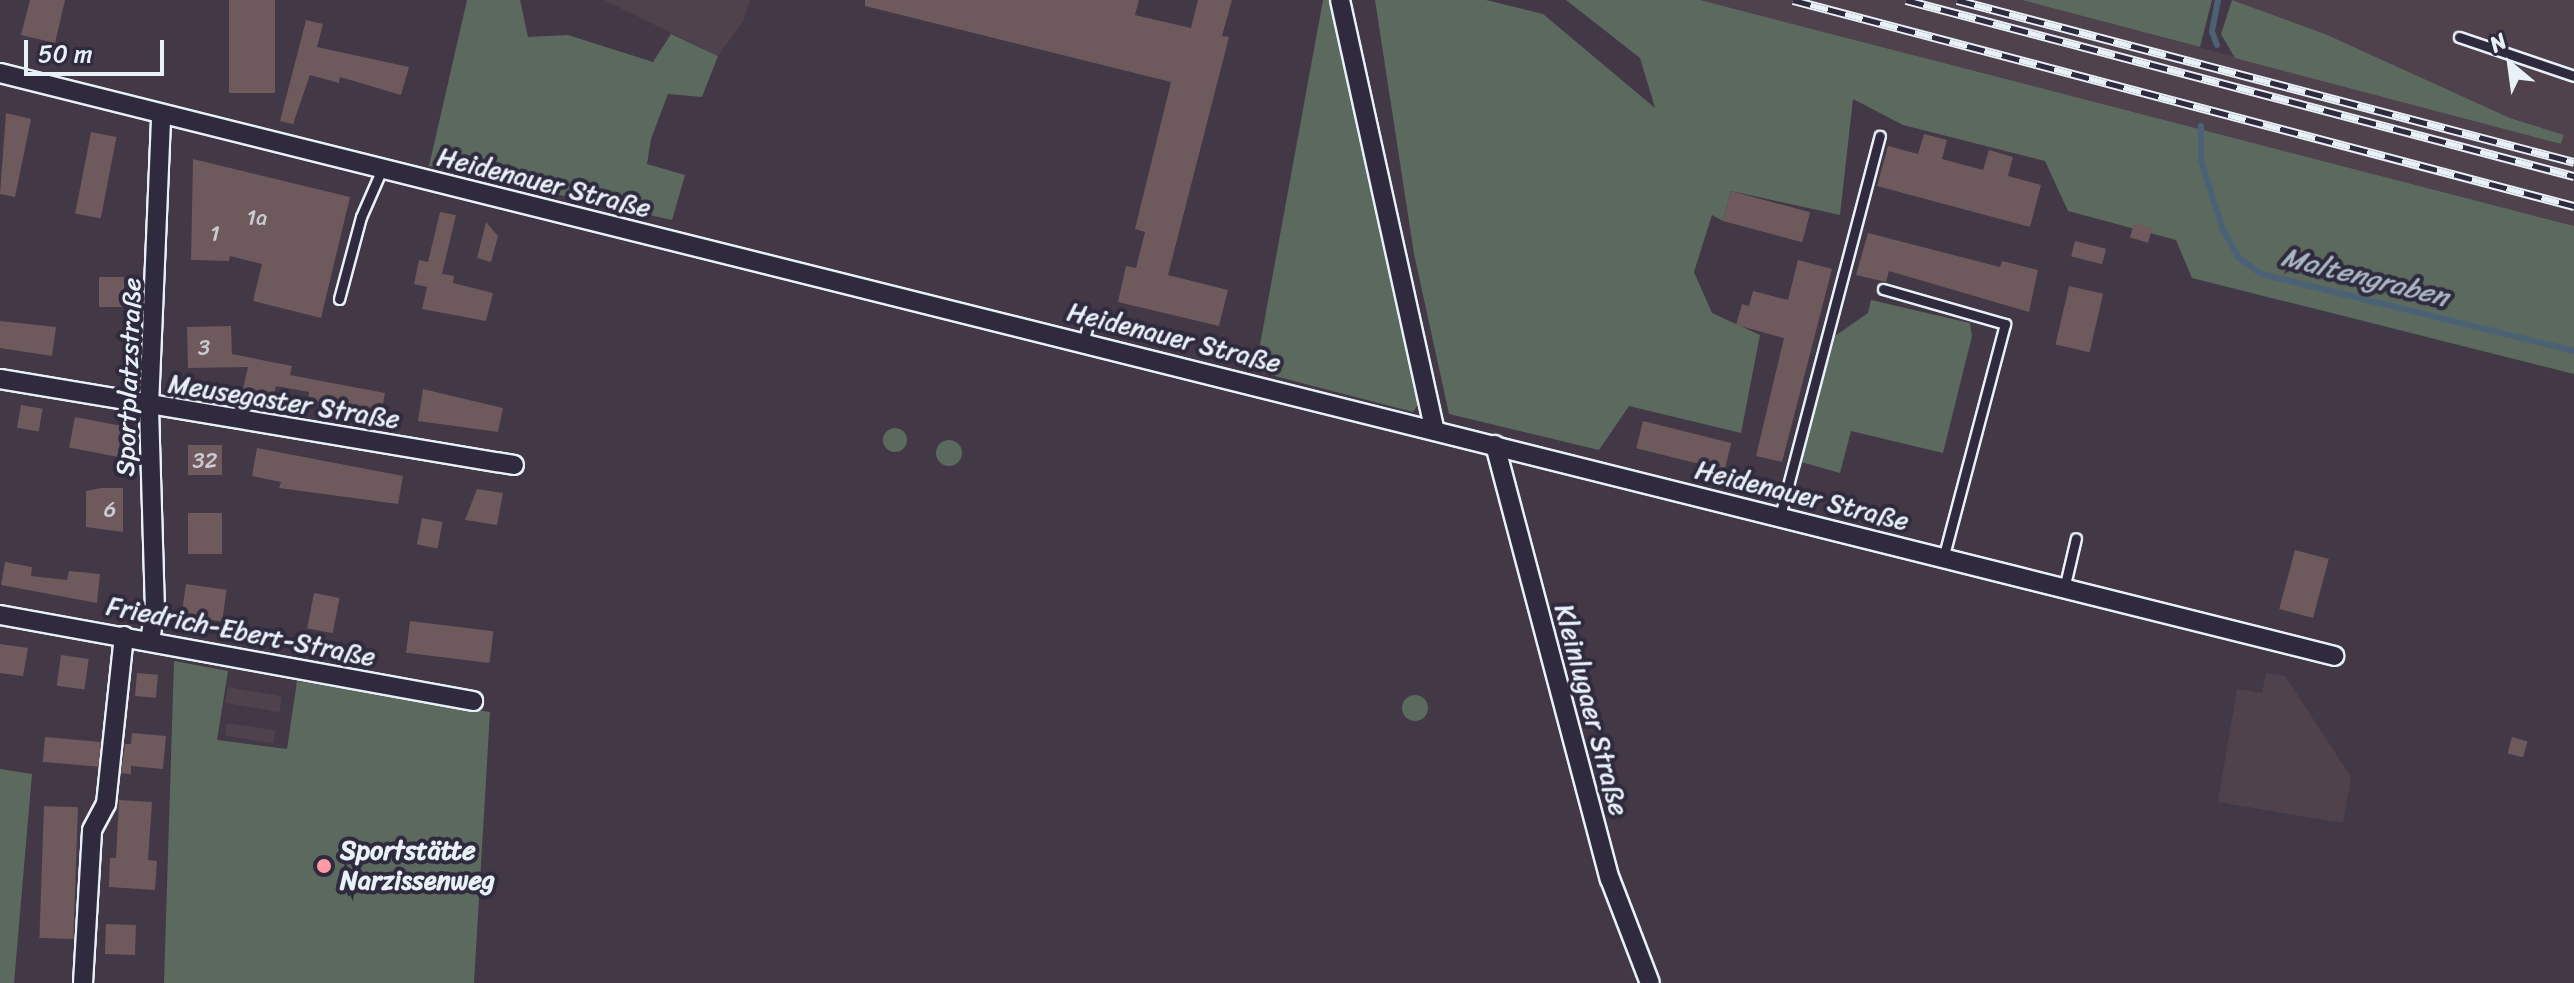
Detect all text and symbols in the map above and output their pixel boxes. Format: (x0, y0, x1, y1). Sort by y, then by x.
text: N (2482, 22, 2514, 63)
scale bar (28, 24, 168, 74)
north arrow (2470, 24, 2550, 104)
text: 50 m (38, 33, 93, 75)
street label: Heidenauer Straße (434, 141, 654, 225)
house number: 1a (247, 205, 267, 231)
house number: 1 (210, 221, 220, 247)
water label: Maltengraben (2278, 240, 2452, 314)
street label: Sportplatzstraße (110, 277, 148, 477)
street label: Heidenauer Straße (1064, 296, 1284, 380)
house number: 3 (198, 335, 210, 361)
street label: Meusegaster Straße (166, 368, 402, 436)
house number: 32 (193, 448, 217, 474)
street label: Heidenauer Straße (1692, 454, 1912, 538)
house number: 6 (104, 497, 116, 523)
street label: Friedrich-Ebert-Straße (104, 591, 378, 673)
street label: Kleinlugaer Straße (1548, 600, 1634, 820)
place label: Sportstätte Narzissenweg (340, 835, 495, 896)
marker: Sportstätte Narzissenweg (315, 857, 333, 875)

